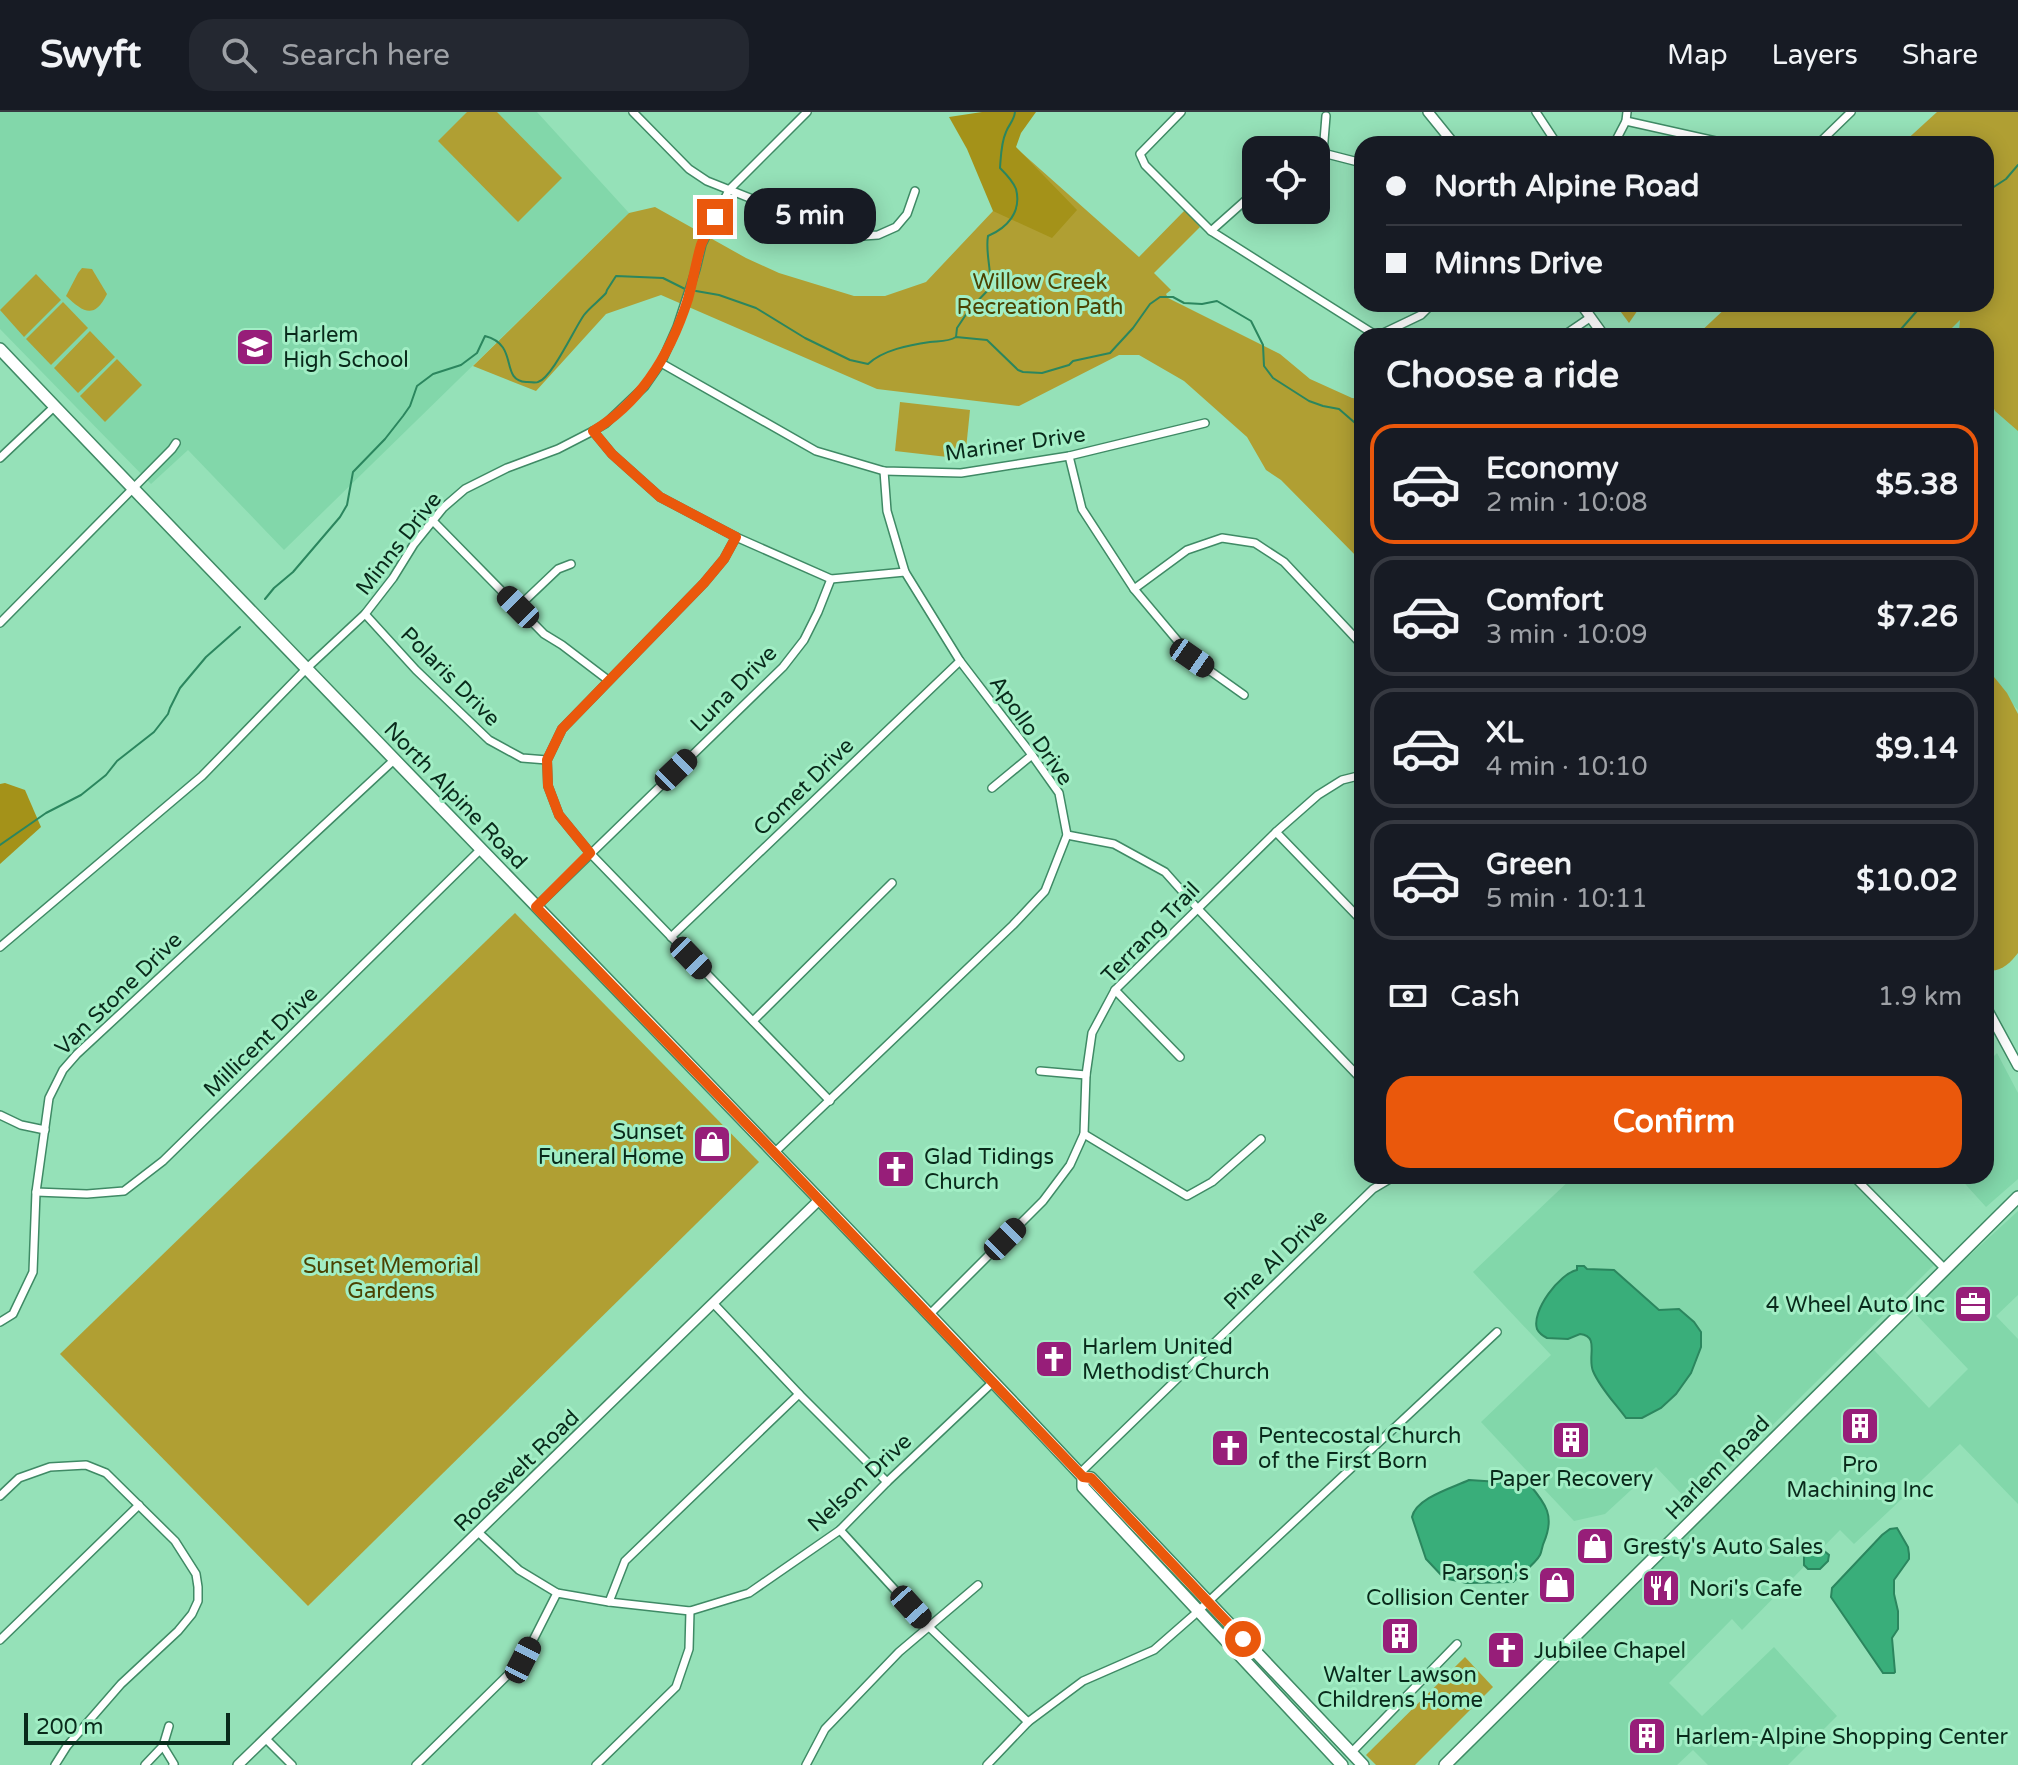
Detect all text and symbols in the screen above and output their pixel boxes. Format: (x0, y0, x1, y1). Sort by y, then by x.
search box (189, 19, 749, 91)
text: Swyft (40, 32, 141, 78)
icon: search (217, 33, 261, 77)
text: Search here (281, 37, 450, 74)
text: Map (1667, 38, 1728, 72)
text: Layers (1772, 38, 1858, 72)
text: Share (1902, 38, 1978, 72)
map controls (1242, 136, 1330, 224)
button: locate (1242, 136, 1330, 224)
text: North Alpine Road (1434, 168, 1699, 205)
callout: 5 min (743, 189, 875, 245)
route end (697, 199, 733, 235)
text: 5 min (775, 200, 845, 231)
text: Minns Drive (1434, 245, 1603, 282)
park label: Willow Creek Recreation Path (957, 269, 1123, 320)
place label: Harlem High School (283, 322, 409, 373)
school or university icon: Harlem High School (234, 326, 276, 368)
text: Choose a ride (1386, 354, 1619, 397)
street label: Mariner Drive (943, 421, 1087, 467)
icon: car (1390, 448, 1462, 520)
text: Economy (1486, 450, 1619, 487)
text: $5.38 (1876, 466, 1958, 503)
street label: Minns Drive (350, 487, 447, 600)
text: 2 min · 10:08 (1486, 487, 1648, 518)
icon: car (1390, 580, 1462, 652)
car (493, 582, 543, 632)
text: Comfort (1486, 582, 1604, 619)
text: $7.26 (1877, 598, 1958, 635)
text: 3 min · 10:09 (1486, 619, 1648, 650)
street label: Polaris Drive (395, 622, 505, 732)
car (1165, 634, 1219, 682)
street label: Luna Drive (685, 640, 782, 737)
street label: Apollo Drive (984, 671, 1078, 790)
icon: car (1390, 712, 1462, 784)
text: XL (1486, 714, 1523, 751)
street label: North Alpine Road (378, 717, 532, 875)
text: $9.14 (1875, 730, 1958, 767)
street label: Comet Drive (748, 732, 859, 841)
car (650, 745, 702, 795)
text: 4 min · 10:10 (1486, 751, 1648, 782)
icon: car (1390, 844, 1462, 916)
text: Green (1486, 846, 1572, 883)
text: $10.02 (1856, 862, 1958, 899)
street label: Terrang Trail (1096, 877, 1205, 989)
text: 5 min · 10:11 (1486, 883, 1648, 914)
street label: Van Stone Drive (50, 927, 187, 1061)
car (666, 932, 716, 984)
icon: cash (1386, 974, 1430, 1018)
text: Cash (1450, 978, 1520, 1015)
street label: Millicent Drive (198, 981, 323, 1103)
text: 1.9 km (1878, 981, 1962, 1012)
button: Confirm (1386, 1076, 1962, 1168)
place label: Sunset Funeral Home (538, 1119, 684, 1170)
shop icon: Sunset Funeral Home (691, 1123, 733, 1165)
place label: Glad Tidings Church (924, 1144, 1054, 1195)
church icon: Glad Tidings Church (875, 1148, 917, 1190)
street label: Pine Al Drive (1219, 1204, 1333, 1315)
car (980, 1214, 1030, 1264)
park label: Sunset Memorial Gardens (303, 1253, 479, 1304)
office icon: 4 Wheel Auto Inc (1952, 1283, 1994, 1325)
place label: 4 Wheel Auto Inc (1766, 1292, 1945, 1318)
place label: Harlem United Methodist Church (1082, 1334, 1270, 1385)
church icon: Harlem United Methodist Church (1033, 1338, 1075, 1380)
street label: Roosevelt Road (449, 1404, 585, 1537)
building icon: Pro Machining Inc (1839, 1405, 1881, 1447)
street label: Harlem Road (1660, 1410, 1775, 1525)
building icon: Paper Recovery (1550, 1419, 1592, 1461)
place label: Pentecostal Church of the First Born (1258, 1423, 1461, 1474)
church icon: Pentecostal Church of the First Born (1209, 1427, 1251, 1469)
street label: Nelson Drive (802, 1428, 917, 1537)
place label: Pro Machining Inc (1786, 1452, 1934, 1503)
place label: Paper Recovery (1489, 1466, 1653, 1492)
shop icon: Gresty's Auto Sales (1574, 1525, 1616, 1567)
place label: Gresty's Auto Sales (1623, 1534, 1823, 1560)
place label: Parson's Collision Center (1366, 1560, 1530, 1611)
shop icon: Parson's Collision Center (1536, 1564, 1578, 1606)
restaurant icon: Nori's Cafe (1640, 1567, 1682, 1609)
place label: Nori's Cafe (1689, 1576, 1802, 1602)
car (886, 1581, 936, 1633)
building icon: Walter Lawson Childrens Home (1379, 1615, 1421, 1657)
route start (1225, 1621, 1261, 1657)
church icon: Jubilee Chapel (1485, 1629, 1527, 1671)
car (501, 1633, 545, 1687)
place label: Jubilee Chapel (1534, 1638, 1686, 1664)
place label: Walter Lawson Childrens Home (1317, 1662, 1483, 1713)
scale bar (24, 1709, 230, 1745)
text: 200 m (36, 1714, 103, 1740)
building icon: Harlem-Alpine Shopping Center (1626, 1715, 1668, 1757)
place label: Harlem-Alpine Shopping Center (1675, 1724, 2009, 1750)

